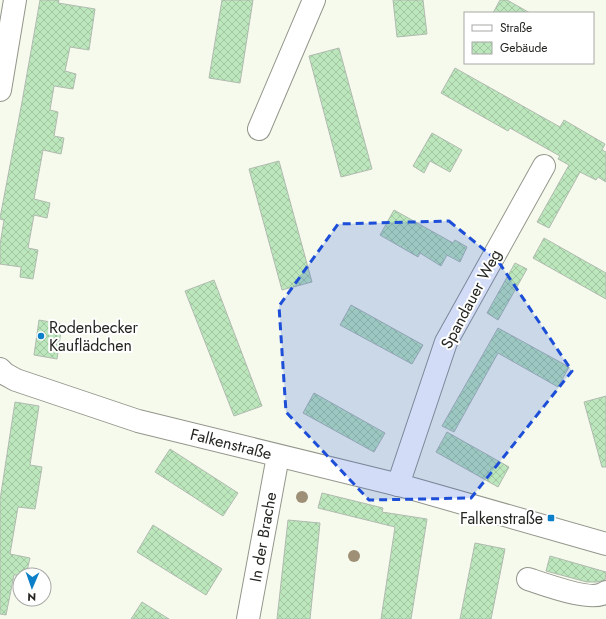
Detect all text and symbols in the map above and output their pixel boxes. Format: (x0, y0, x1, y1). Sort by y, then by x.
legend (464, 12, 594, 64)
text: Straße (500, 19, 532, 37)
text: Gebäude (500, 39, 547, 57)
street label: Spandauer Weg (435, 245, 507, 353)
place label: Rodenbecker Kauflädchen (49, 316, 139, 357)
marker: Rodenbecker Kauflädchen (36, 331, 46, 341)
street label: Falkenstraße (188, 423, 274, 465)
street label: In der Brache (244, 490, 282, 584)
place label: Falkenstraße (460, 507, 543, 530)
marker: Falkenstraße (546, 513, 556, 523)
north arrow (12, 567, 52, 607)
text: N (27, 589, 36, 605)

